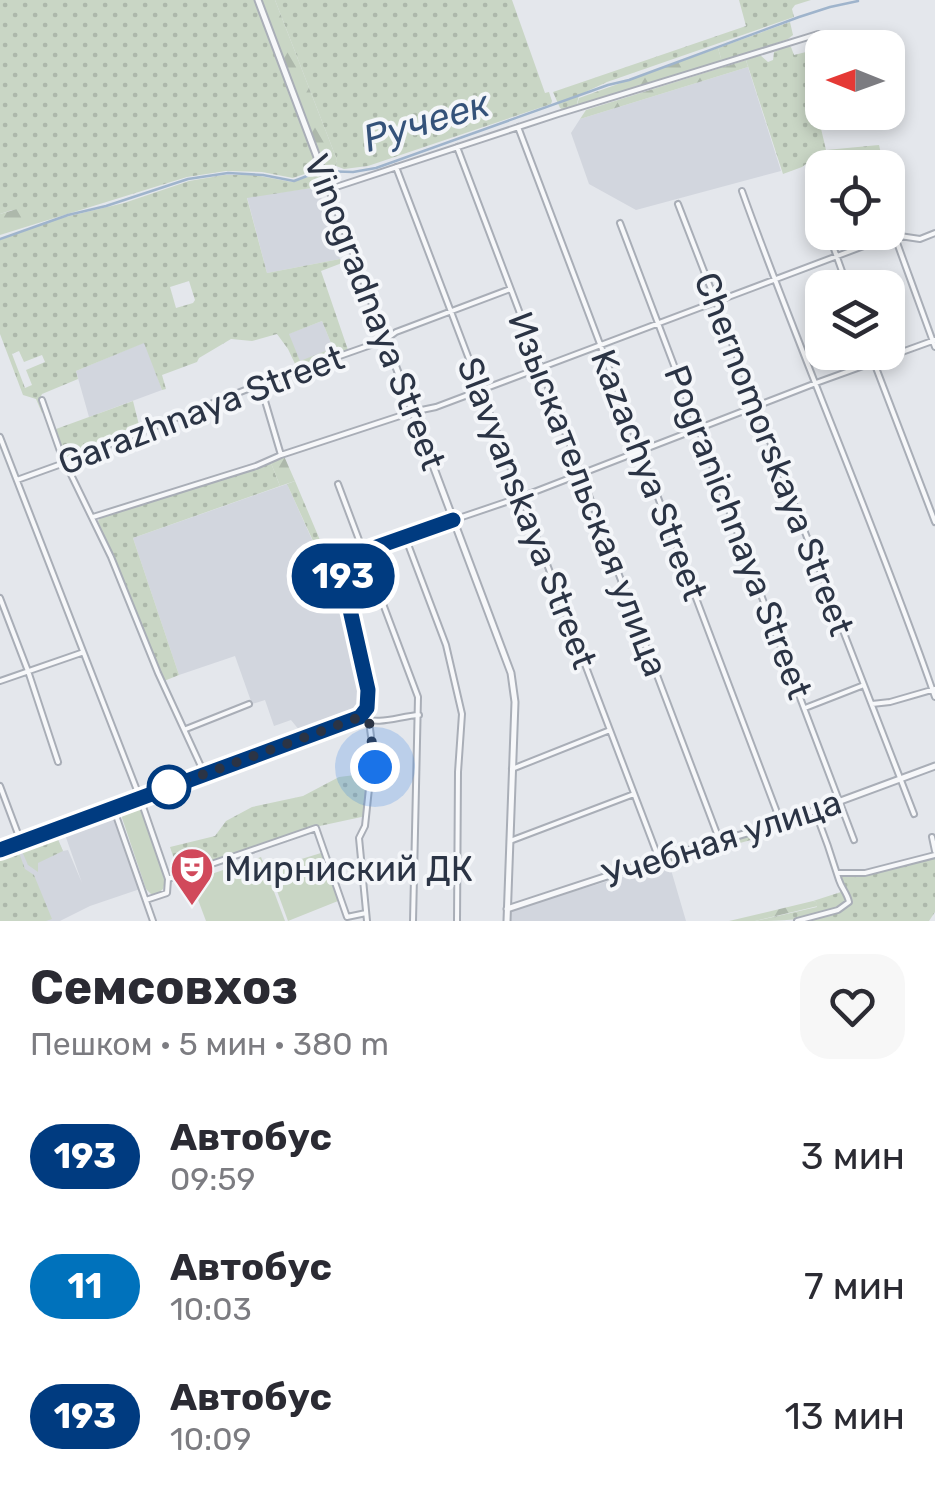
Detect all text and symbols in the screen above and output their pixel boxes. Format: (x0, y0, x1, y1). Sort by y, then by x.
north arrow (805, 30, 905, 130)
map controls (805, 30, 905, 370)
water label: Ручеек (357, 80, 495, 162)
street label: Vinogradnaya Street (295, 148, 455, 476)
button: locate (805, 150, 905, 250)
street label: Chernomorskaya Street (685, 267, 863, 641)
button: layers (805, 270, 905, 370)
street label: Изыскательская улица (499, 306, 677, 682)
street label: Garazhnaya Street (52, 336, 350, 484)
street label: Kazachya Street (582, 344, 716, 606)
street label: Slavyanskaya Street (448, 351, 606, 675)
street label: Pogranichnaya Street (655, 359, 821, 705)
line badge: 193 (286, 544, 400, 608)
text: 193 (312, 555, 374, 597)
your location (350, 742, 400, 792)
unlabelled marker (148, 766, 190, 808)
street label: Учебная улица (597, 781, 847, 897)
theatre icon: Мирниский ДК (169, 846, 215, 907)
place label: Мирниский ДК (224, 848, 473, 890)
button: heart (800, 954, 905, 1059)
text: Семсовхоз (30, 959, 298, 1016)
text: Пешком · 5 мин · 380 m (30, 1025, 389, 1063)
text: Автобус (170, 1114, 332, 1160)
text: 3 мин (801, 1133, 905, 1179)
text: 193 (54, 1135, 116, 1177)
text: 09:59 (170, 1160, 255, 1198)
text: Автобус (170, 1244, 332, 1290)
text: 7 мин (804, 1263, 905, 1309)
text: 11 (68, 1265, 102, 1307)
text: 10:03 (170, 1290, 252, 1328)
text: Автобус (170, 1374, 332, 1420)
text: 13 мин (784, 1393, 905, 1439)
text: 193 (54, 1395, 116, 1437)
text: 10:09 (170, 1420, 252, 1458)

